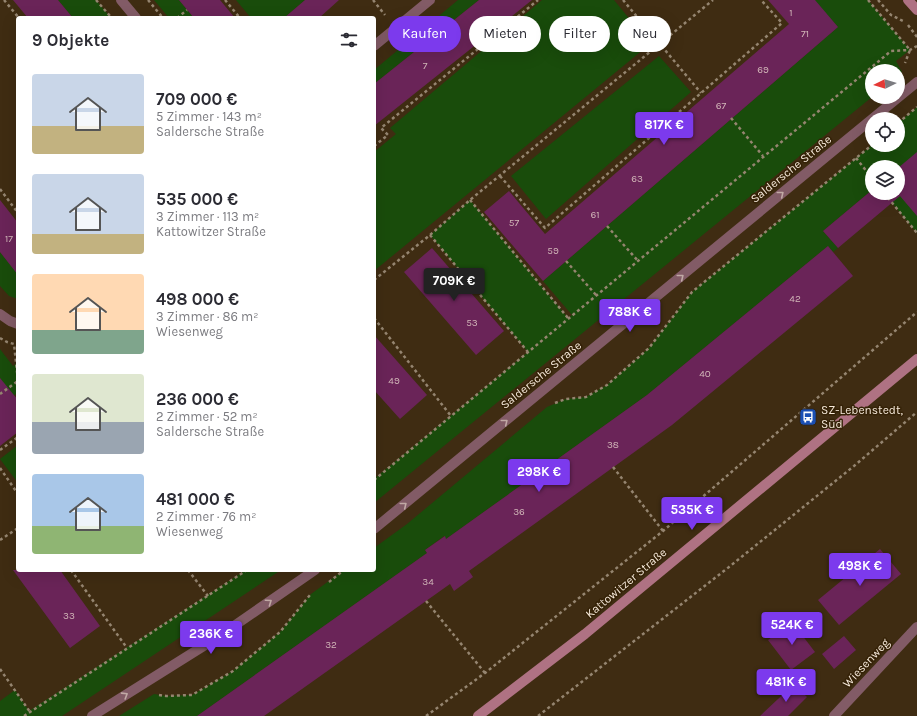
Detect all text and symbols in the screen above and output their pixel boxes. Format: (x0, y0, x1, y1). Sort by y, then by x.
house number: 1 (789, 7, 793, 19)
chip: Kaufen (388, 16, 461, 52)
chip: Mieten (469, 16, 541, 52)
chip: Filter (549, 16, 610, 52)
chip: Neu (618, 16, 671, 52)
house number: 71 (801, 28, 809, 40)
icon: filters (338, 29, 360, 51)
text: 9 Objekte (32, 30, 109, 50)
house number: 7 (423, 60, 428, 72)
house number: 69 (757, 64, 769, 76)
north arrow (865, 64, 905, 104)
map controls (865, 64, 905, 200)
text: 709 000 € (156, 89, 237, 109)
icon: home (64, 90, 112, 138)
house number: 67 (716, 100, 727, 112)
text: 5 Zimmer · 143 m² (156, 109, 262, 124)
pin: 817K € (631, 112, 697, 146)
button: locate (865, 112, 905, 152)
text: 817K € (644, 117, 684, 132)
text: Saldersche Straße (156, 124, 264, 139)
street label: Saldersche Straße (748, 132, 834, 206)
button: layers (865, 160, 905, 200)
house number: 63 (631, 173, 643, 185)
text: 535 000 € (156, 189, 238, 209)
icon: home (64, 190, 112, 238)
one-way arrow (776, 192, 784, 199)
text: 3 Zimmer · 113 m² (156, 209, 259, 224)
house number: 61 (590, 209, 600, 221)
house number: 57 (509, 217, 519, 229)
text: Kattowitzer Straße (156, 224, 266, 239)
house number: 17 (5, 233, 13, 245)
house number: 59 (547, 245, 559, 257)
pin: 709K € (421, 268, 487, 302)
text: 709K € (433, 273, 475, 288)
one-way arrow (676, 274, 683, 281)
text: 498 000 € (156, 289, 239, 309)
icon: home (64, 290, 112, 338)
house number: 42 (789, 293, 801, 305)
pin: 788K € (597, 299, 663, 333)
text: 788K € (608, 304, 652, 319)
text: 3 Zimmer · 86 m² (156, 309, 258, 324)
house number: 53 (466, 317, 478, 329)
text: Wiesenweg (156, 324, 223, 339)
street label: Saldersche Straße (498, 338, 584, 412)
house number: 40 (699, 368, 711, 380)
house number: 49 (388, 375, 400, 387)
text: 236 000 € (156, 389, 239, 409)
icon: home (64, 390, 112, 438)
place label: SZ-Lebenstedt, Süd (821, 403, 903, 431)
bus stop icon: SZ-Lebenstedt, Süd (798, 407, 818, 427)
text: 2 Zimmer · 52 m² (156, 409, 258, 424)
one-way arrow (500, 419, 507, 426)
text: Saldersche Straße (156, 424, 264, 439)
house number: 38 (607, 439, 619, 451)
pin: 298K € (506, 459, 572, 493)
text: 298K € (517, 464, 561, 479)
text: 481 000 € (156, 489, 235, 509)
icon: home (64, 490, 112, 538)
pin: 535K € (659, 497, 725, 531)
one-way arrow (400, 502, 407, 509)
text: 535K € (670, 502, 714, 517)
house number: 36 (513, 506, 525, 518)
text: 2 Zimmer · 76 m² (156, 509, 256, 524)
text: Wiesenweg (156, 524, 223, 539)
street label: Kattowitzer Straße (583, 545, 669, 621)
pin: 498K € (827, 553, 893, 587)
text: 498K € (838, 558, 882, 573)
house number: 34 (422, 576, 434, 588)
one-way arrow (265, 600, 272, 607)
house number: 33 (63, 610, 75, 622)
pin: 524K € (759, 612, 825, 646)
text: 524K € (770, 617, 814, 632)
pin: 236K € (178, 621, 244, 655)
text: 236K € (189, 626, 233, 641)
street label: Wiesenweg (840, 635, 892, 690)
house number: 32 (325, 639, 337, 651)
pin: 481K € (753, 669, 819, 703)
text: 481K € (766, 674, 806, 689)
one-way arrow (121, 693, 128, 700)

